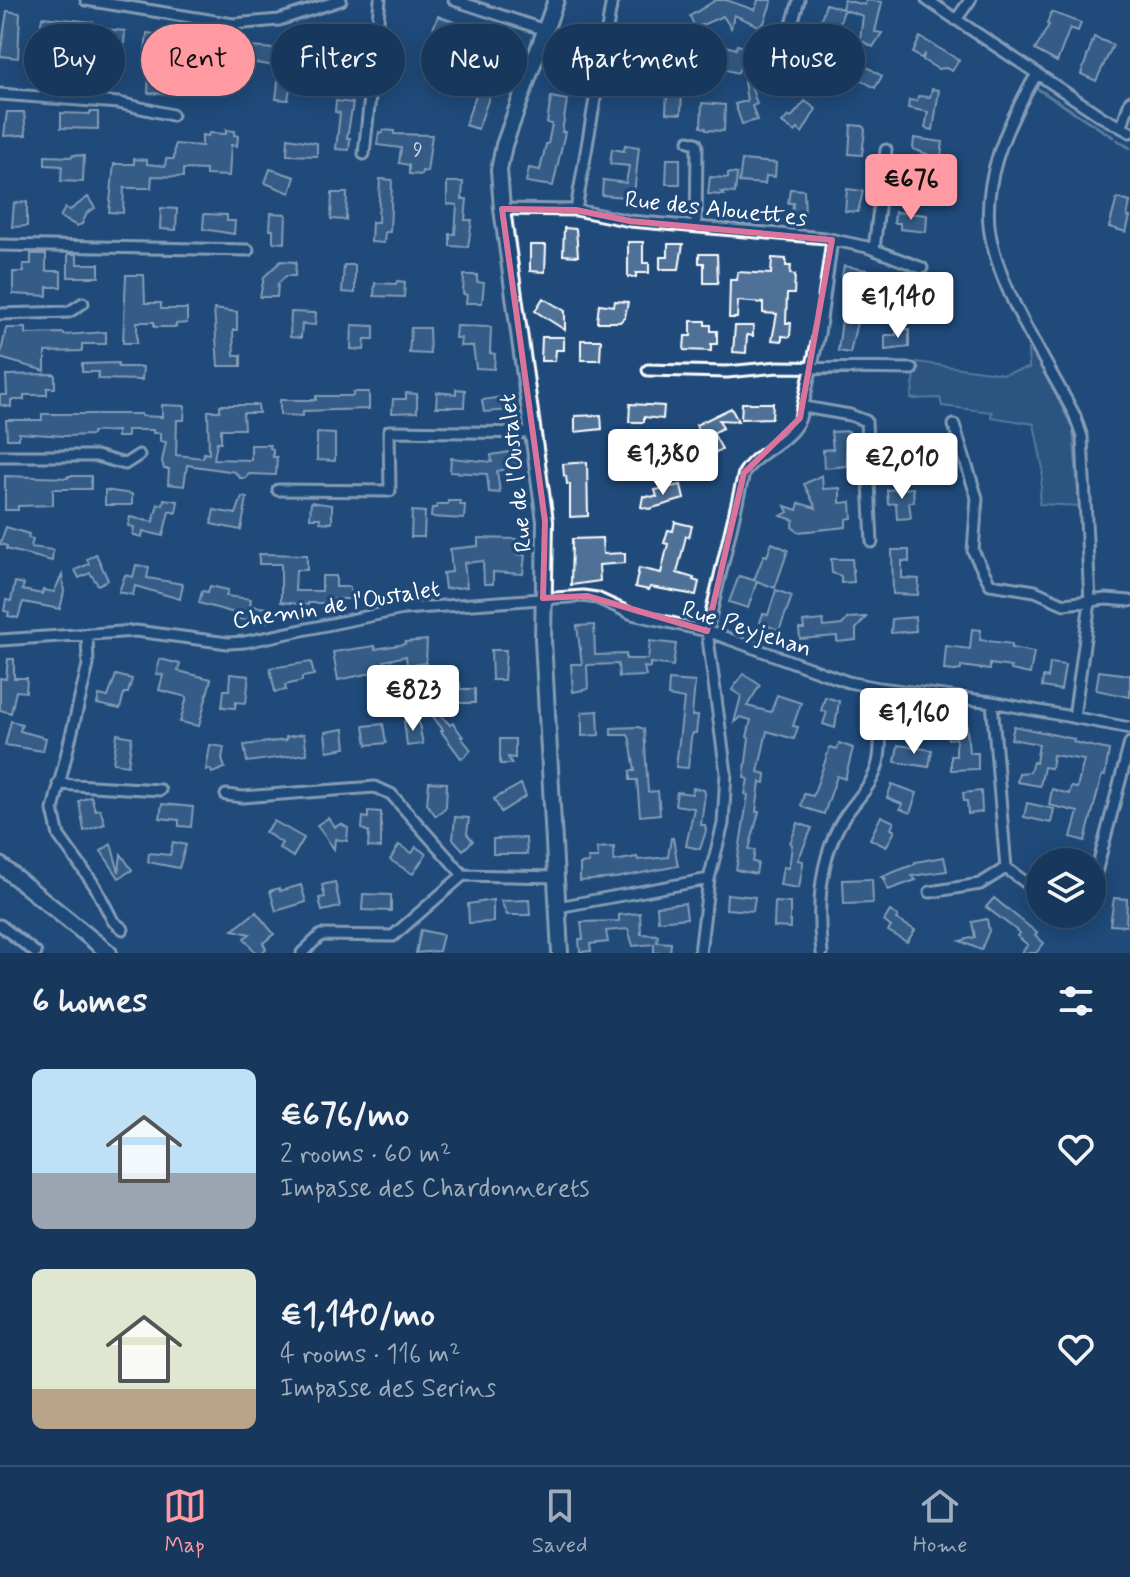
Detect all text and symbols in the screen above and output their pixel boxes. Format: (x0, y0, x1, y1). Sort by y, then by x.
chip: Buy (24, 24, 125, 96)
chip: Rent (141, 24, 255, 96)
chip: Filters (271, 24, 405, 96)
chip: New (421, 24, 527, 96)
chip: Apartment (543, 24, 727, 96)
chip: House (743, 24, 865, 96)
house number: 9 (413, 137, 423, 164)
pin: €676 (864, 154, 958, 222)
text: €676 (883, 163, 939, 197)
street label: Rue des Alouettes (623, 185, 809, 235)
pin: €1,140 (833, 272, 963, 340)
text: €1,140 (860, 281, 936, 315)
street label: Rue de l'Oustalet (493, 392, 540, 554)
pin: €1,380 (598, 429, 728, 497)
pin: €2,010 (837, 433, 967, 501)
text: €1,380 (626, 438, 700, 472)
text: €2,010 (865, 442, 939, 476)
street label: Chemin de l'Oustalet (230, 574, 442, 637)
street label: Rue Peyjehan (678, 594, 815, 665)
pin: €823 (366, 665, 460, 733)
text: €823 (385, 674, 441, 708)
pin: €1,160 (849, 688, 979, 756)
text: €1,160 (878, 697, 950, 731)
map controls (1026, 848, 1106, 928)
button: layers (1026, 848, 1106, 928)
text: 6 homes (32, 979, 147, 1024)
icon: filters (1054, 979, 1098, 1023)
text: €676/mo (280, 1093, 409, 1138)
icon: home (96, 1101, 192, 1197)
icon: heart (1054, 1127, 1098, 1171)
text: 2 rooms · 60 m² (280, 1138, 451, 1172)
text: Impasse des Chardonnerets (280, 1172, 589, 1206)
text: €1,140/mo (280, 1293, 435, 1338)
icon: home (96, 1301, 192, 1397)
icon: heart (1054, 1327, 1098, 1371)
text: 4 rooms · 116 m² (280, 1338, 461, 1372)
text: Impasse des Serins (280, 1372, 496, 1406)
tab: Map (163, 1484, 207, 1560)
tab: Saved (532, 1484, 587, 1560)
tab: Home (913, 1484, 967, 1560)

